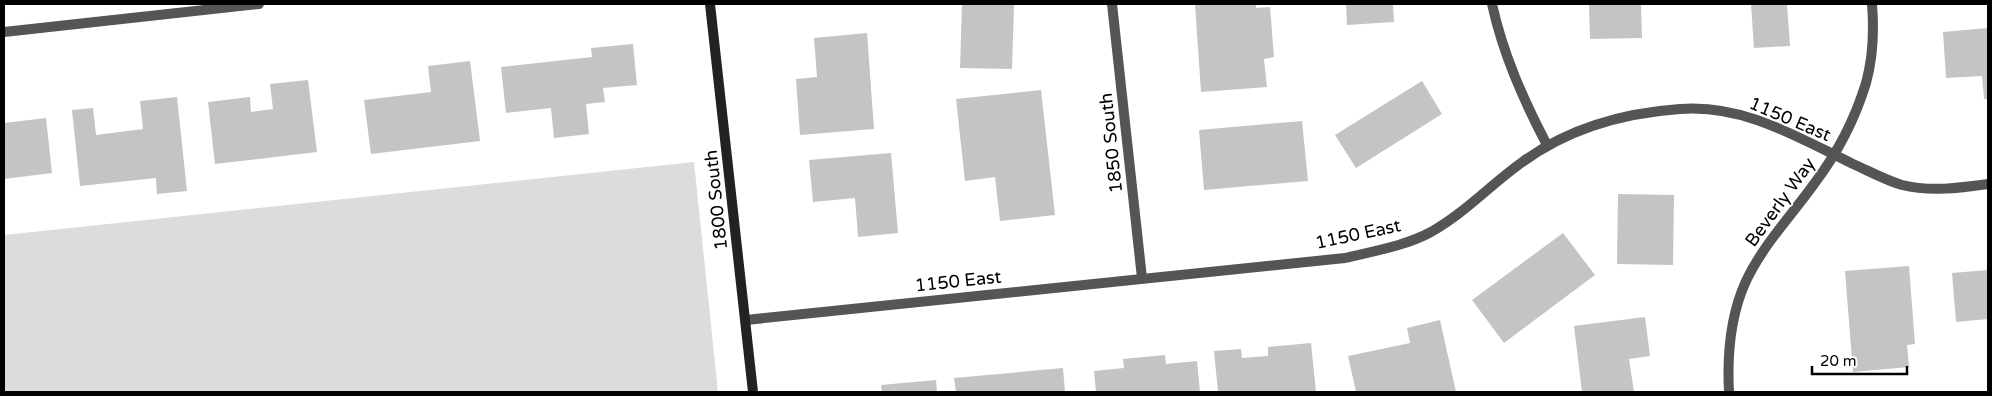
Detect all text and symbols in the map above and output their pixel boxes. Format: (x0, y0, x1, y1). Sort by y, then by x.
street label: 1850 South (1095, 92, 1127, 194)
street label: 1150 East (1746, 92, 1834, 146)
street label: 1800 South (700, 149, 732, 251)
street label: Beverly Way (1740, 153, 1820, 251)
street label: 1150 East (1313, 214, 1403, 254)
street label: 1150 East (914, 266, 1002, 296)
scale bar (1812, 344, 1907, 376)
text: 20 m (1820, 352, 1857, 370)

